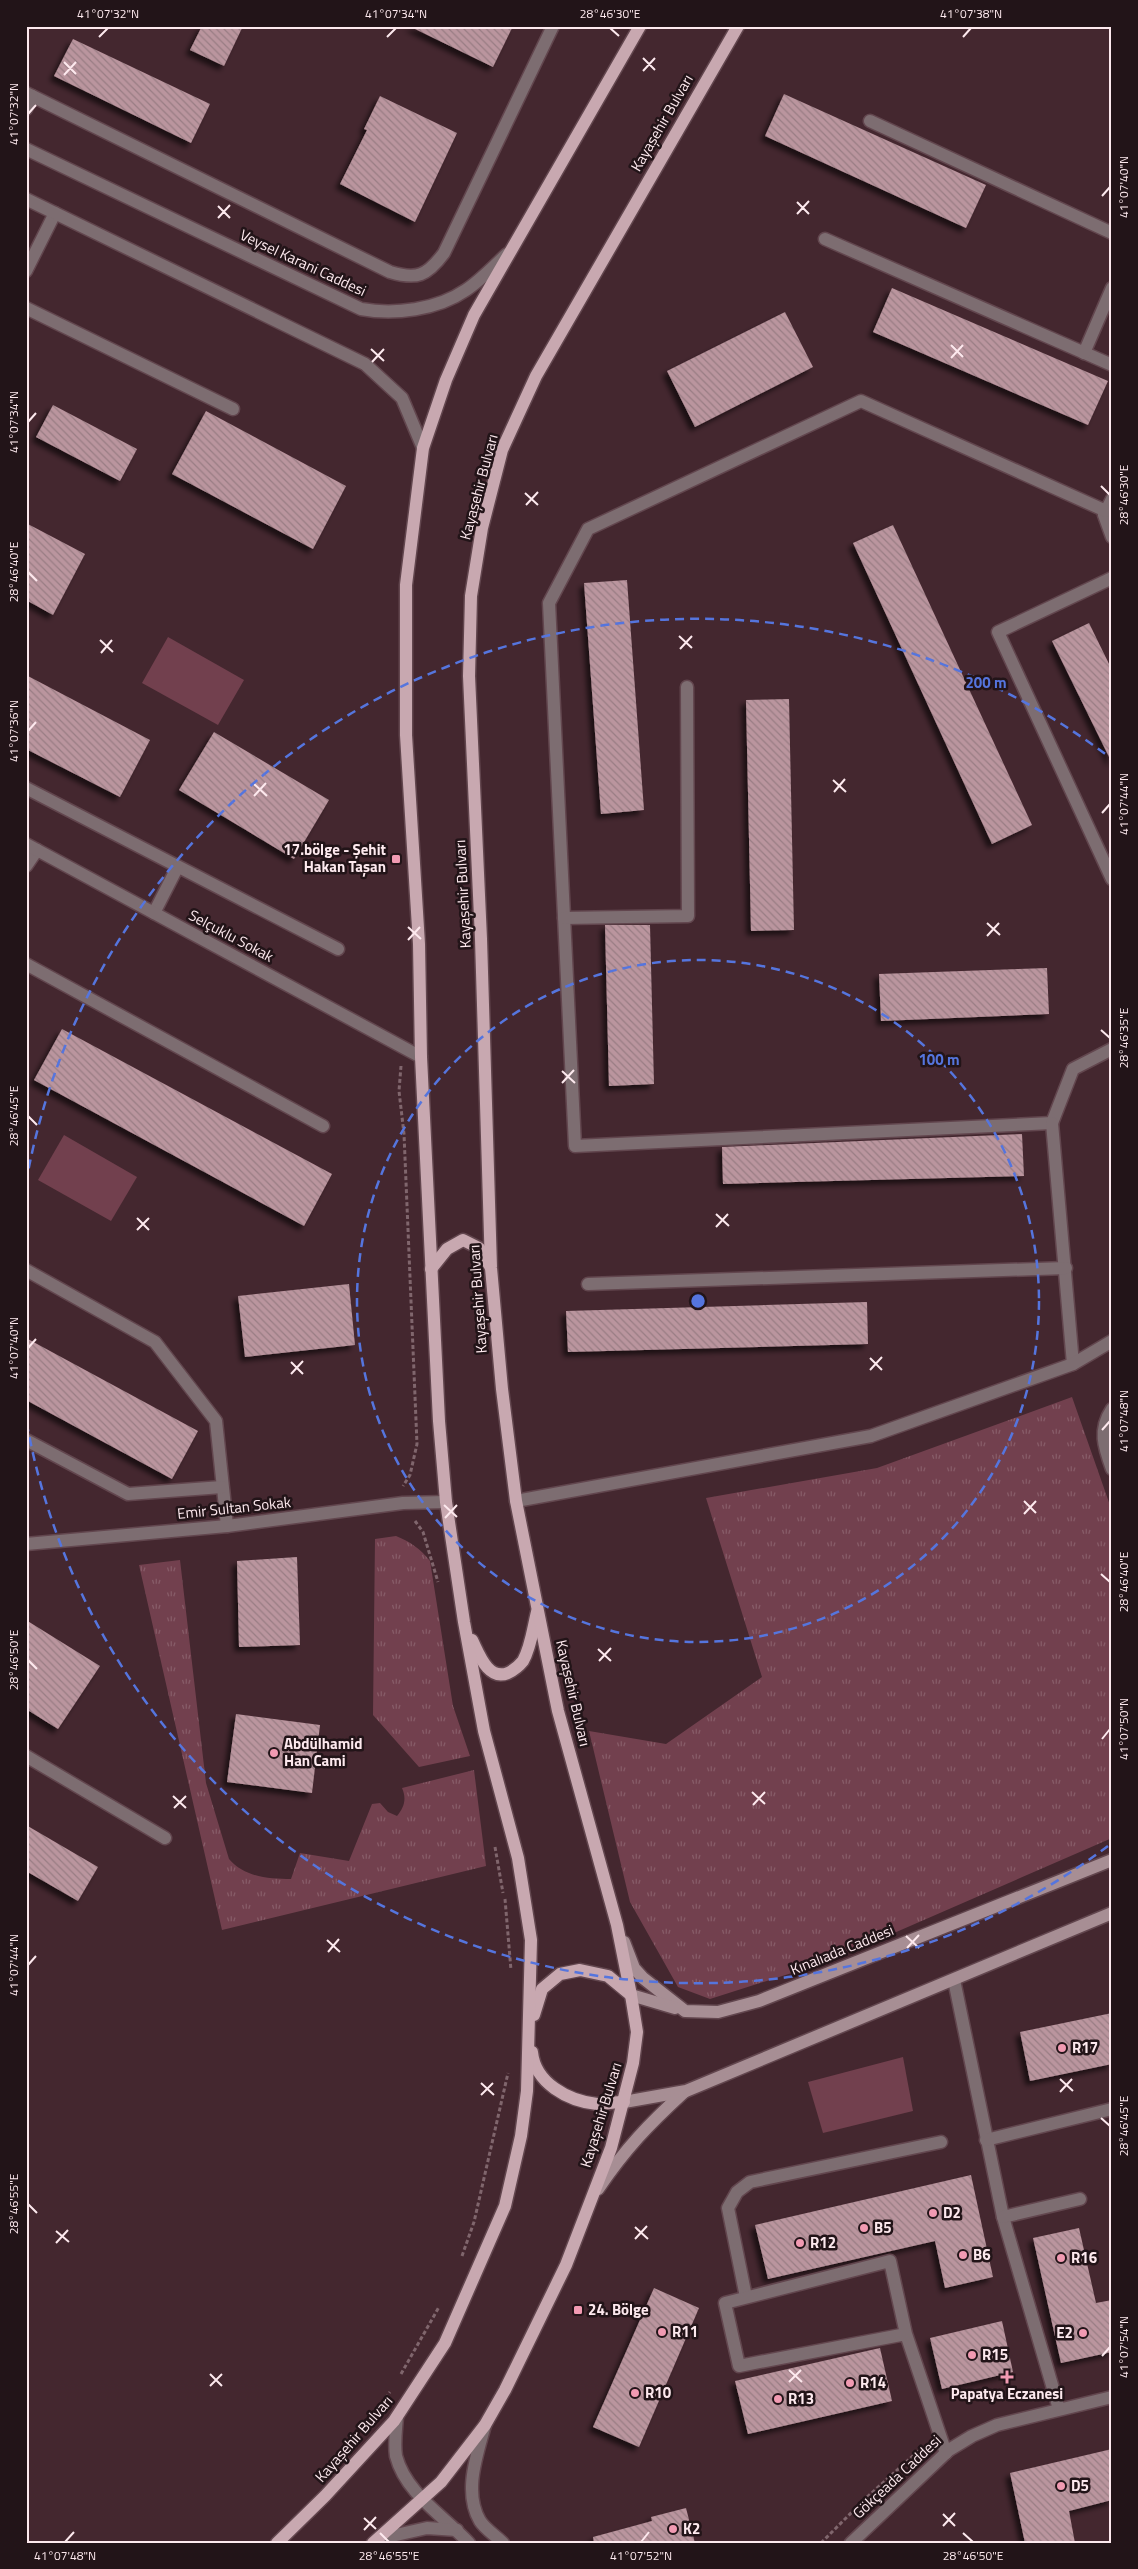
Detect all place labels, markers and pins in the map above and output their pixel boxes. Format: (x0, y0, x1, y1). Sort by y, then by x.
place label: 17.bölge - Şehit Hakan Taşan (283, 838, 387, 878)
marker: 17.bölge - Şehit Hakan Taşan (390, 853, 402, 865)
centre of rings (689, 1292, 707, 1310)
place label: Abdülhamid Han Cami (284, 1732, 362, 1772)
marker: Abdülhamid Han Cami (268, 1747, 280, 1759)
place label: R17 (1072, 2036, 1098, 2059)
marker: R17 (1056, 2042, 1068, 2054)
place label: D2 (943, 2201, 961, 2224)
marker: D2 (927, 2207, 939, 2219)
place label: B5 (874, 2216, 892, 2239)
marker: B5 (858, 2222, 870, 2234)
place label: R12 (810, 2231, 836, 2254)
marker: R12 (794, 2237, 806, 2249)
place label: B6 (973, 2243, 991, 2266)
place label: R16 (1071, 2246, 1097, 2269)
marker: B6 (957, 2249, 969, 2261)
marker: R16 (1055, 2252, 1067, 2264)
place label: 24. Bölge (588, 2298, 649, 2321)
marker: 24. Bölge (572, 2304, 584, 2316)
place label: R11 (672, 2320, 698, 2343)
place label: E2 (1056, 2321, 1073, 2344)
marker: R11 (656, 2326, 668, 2338)
marker: E2 (1077, 2327, 1089, 2339)
place label: R15 (982, 2343, 1008, 2366)
marker: R15 (966, 2349, 978, 2361)
place label: R14 (860, 2371, 886, 2394)
marker: Papatya Eczanesi (1001, 2371, 1013, 2383)
marker: R14 (844, 2377, 856, 2389)
place label: R10 (645, 2381, 672, 2404)
place label: Papatya Eczanesi (951, 2382, 1063, 2405)
marker: R10 (629, 2387, 641, 2399)
place label: R13 (788, 2387, 814, 2410)
marker: R13 (772, 2393, 784, 2405)
place label: D5 (1071, 2474, 1089, 2497)
marker: D5 (1055, 2480, 1067, 2492)
place label: K2 (683, 2517, 700, 2540)
marker: K2 (667, 2523, 679, 2535)

